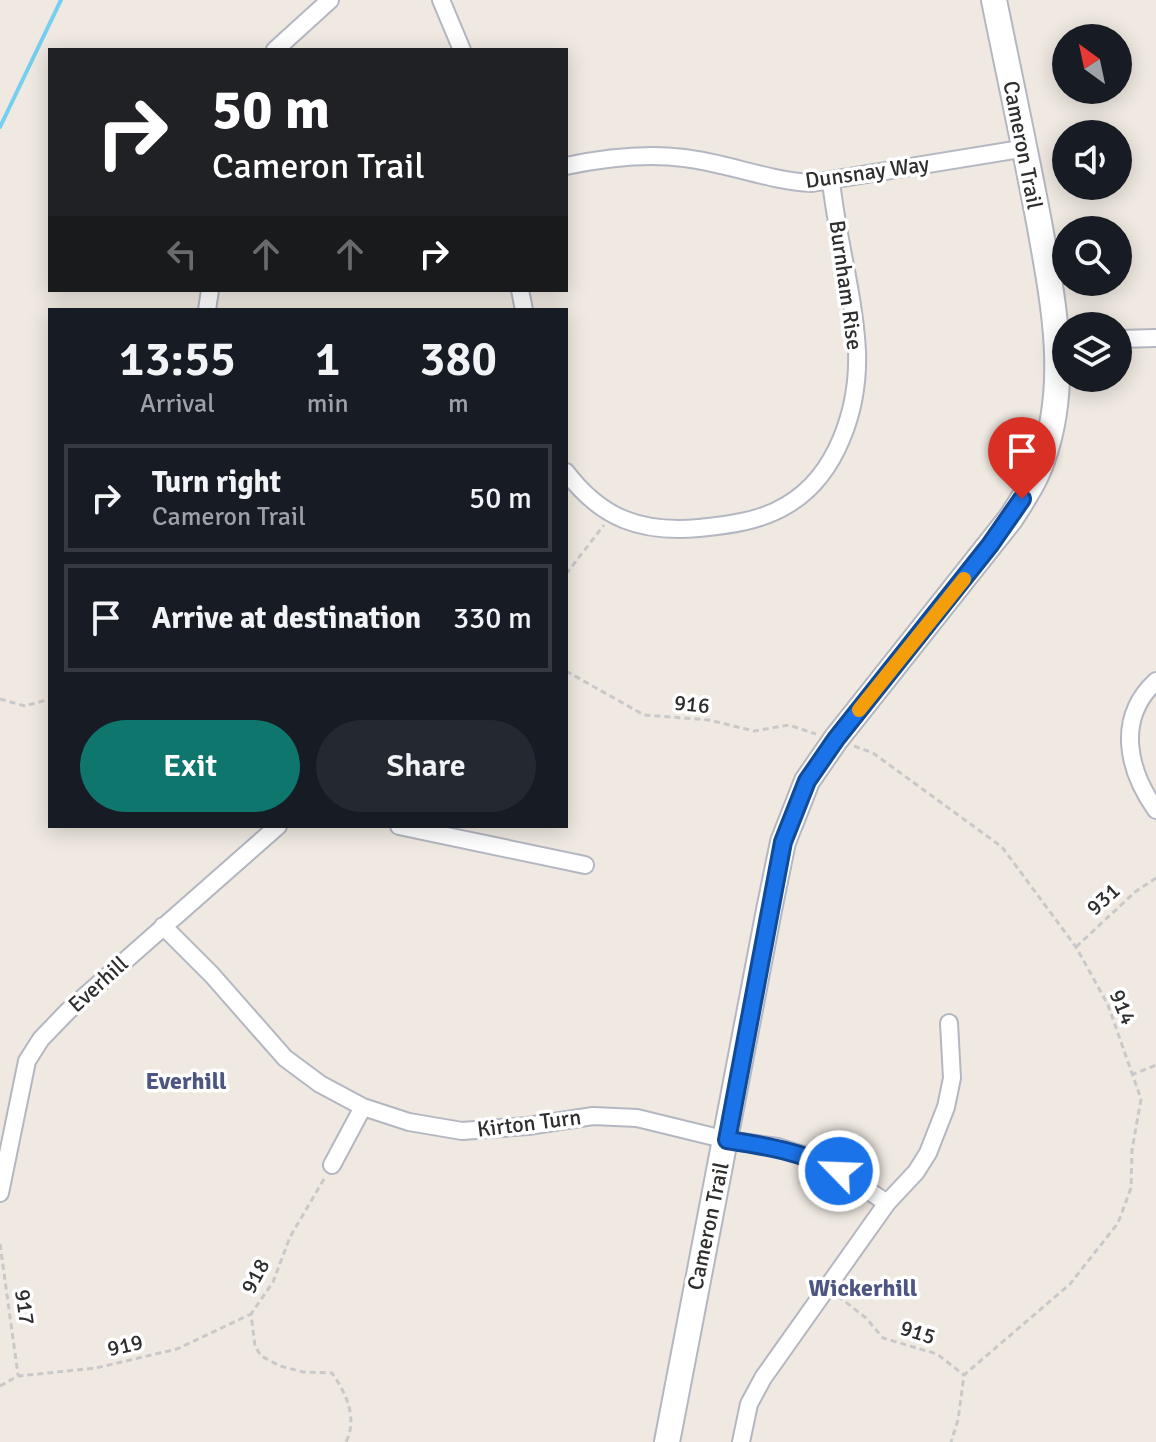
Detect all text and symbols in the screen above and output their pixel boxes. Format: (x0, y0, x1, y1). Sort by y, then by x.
north arrow (1052, 24, 1132, 104)
map controls (1052, 24, 1132, 392)
text: 50 m (212, 75, 330, 144)
street label: Cameron Trail (997, 79, 1049, 211)
icon: right (80, 80, 184, 184)
button: sound (1052, 120, 1132, 200)
text: Cameron Trail (212, 144, 425, 189)
street label: Dunsnay Way (803, 150, 931, 194)
button: search (1052, 216, 1132, 296)
street label: Burnham Rise (824, 218, 868, 352)
icon: left (160, 232, 204, 276)
icon: ahead (244, 232, 288, 276)
icon: ahead (328, 232, 372, 276)
icon: right (412, 232, 456, 276)
button: layers (1052, 312, 1132, 392)
text: 13:55 (119, 330, 236, 389)
text: 1 (315, 330, 341, 389)
text: 380 (419, 330, 497, 389)
text: Arrival (140, 388, 215, 420)
text: min (307, 388, 349, 420)
text: m (448, 388, 469, 420)
pin (988, 417, 1056, 499)
icon: arrive (1000, 429, 1044, 473)
text: Turn right (152, 464, 281, 501)
icon: right (84, 476, 128, 520)
text: 50 m (469, 480, 532, 517)
text: Cameron Trail (152, 501, 306, 533)
icon: arrive (84, 596, 128, 640)
text: Arrive at destination (152, 600, 421, 637)
text: 330 m (453, 600, 532, 637)
street label: 916 (673, 689, 711, 719)
button: Exit (80, 720, 300, 812)
button: Share (316, 720, 536, 812)
street label: 931 (1081, 877, 1125, 921)
street label: Everhill (62, 950, 134, 1018)
street label: 914 (1104, 985, 1142, 1029)
district label: Everhill (145, 1066, 227, 1096)
street label: Kirton Turn (475, 1103, 583, 1143)
position arrow (797, 1129, 881, 1213)
street label: Cameron Trail (681, 1160, 735, 1292)
street label: 918 (235, 1254, 275, 1298)
district label: Wickerhill (809, 1273, 918, 1303)
street label: 917 (9, 1287, 41, 1327)
street label: 915 (897, 1314, 939, 1350)
street label: 919 (105, 1328, 145, 1362)

